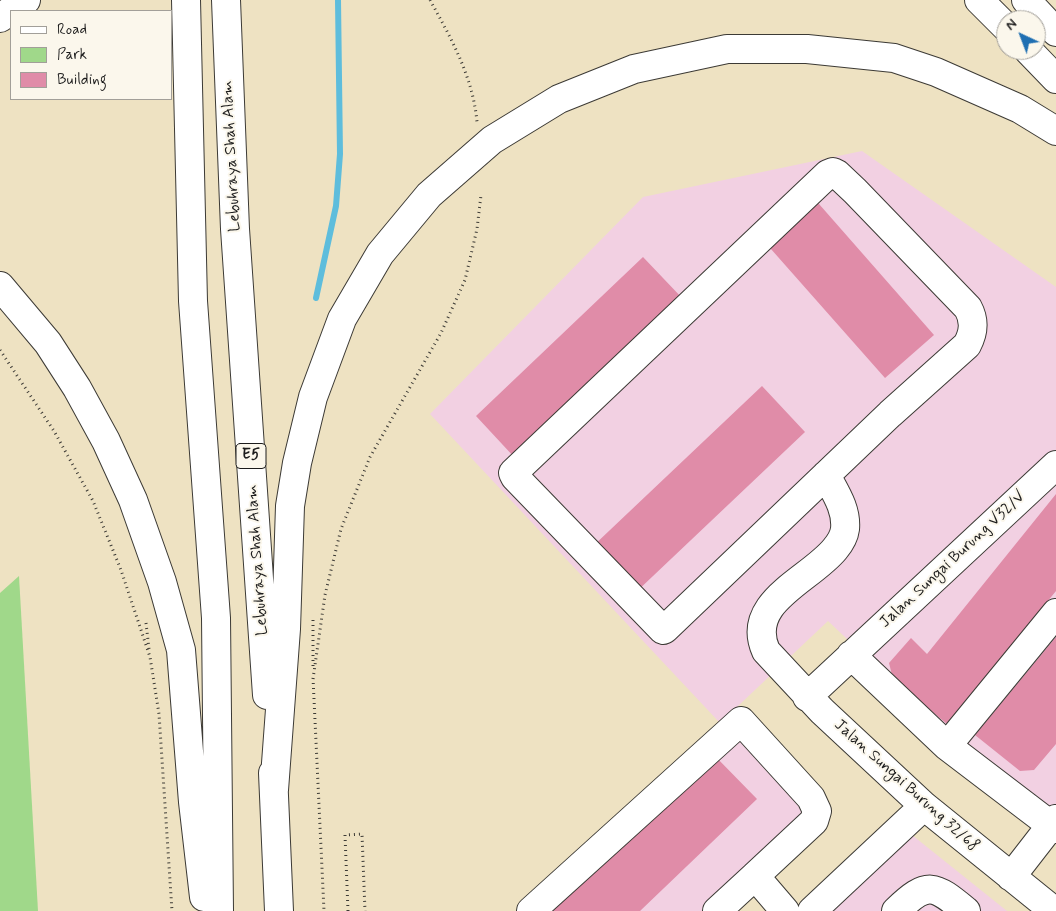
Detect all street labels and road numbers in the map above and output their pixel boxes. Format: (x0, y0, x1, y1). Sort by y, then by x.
street label: Lebuhraya Shah Alam (218, 80, 246, 232)
road number: E5 (236, 444, 266, 468)
street label: Lebuhraya Shah Alam (243, 484, 273, 636)
street label: Jalan Sungai Burung V32/V (876, 487, 1030, 633)
street label: Jalan Sungai Burung 32/68 (830, 716, 982, 856)

